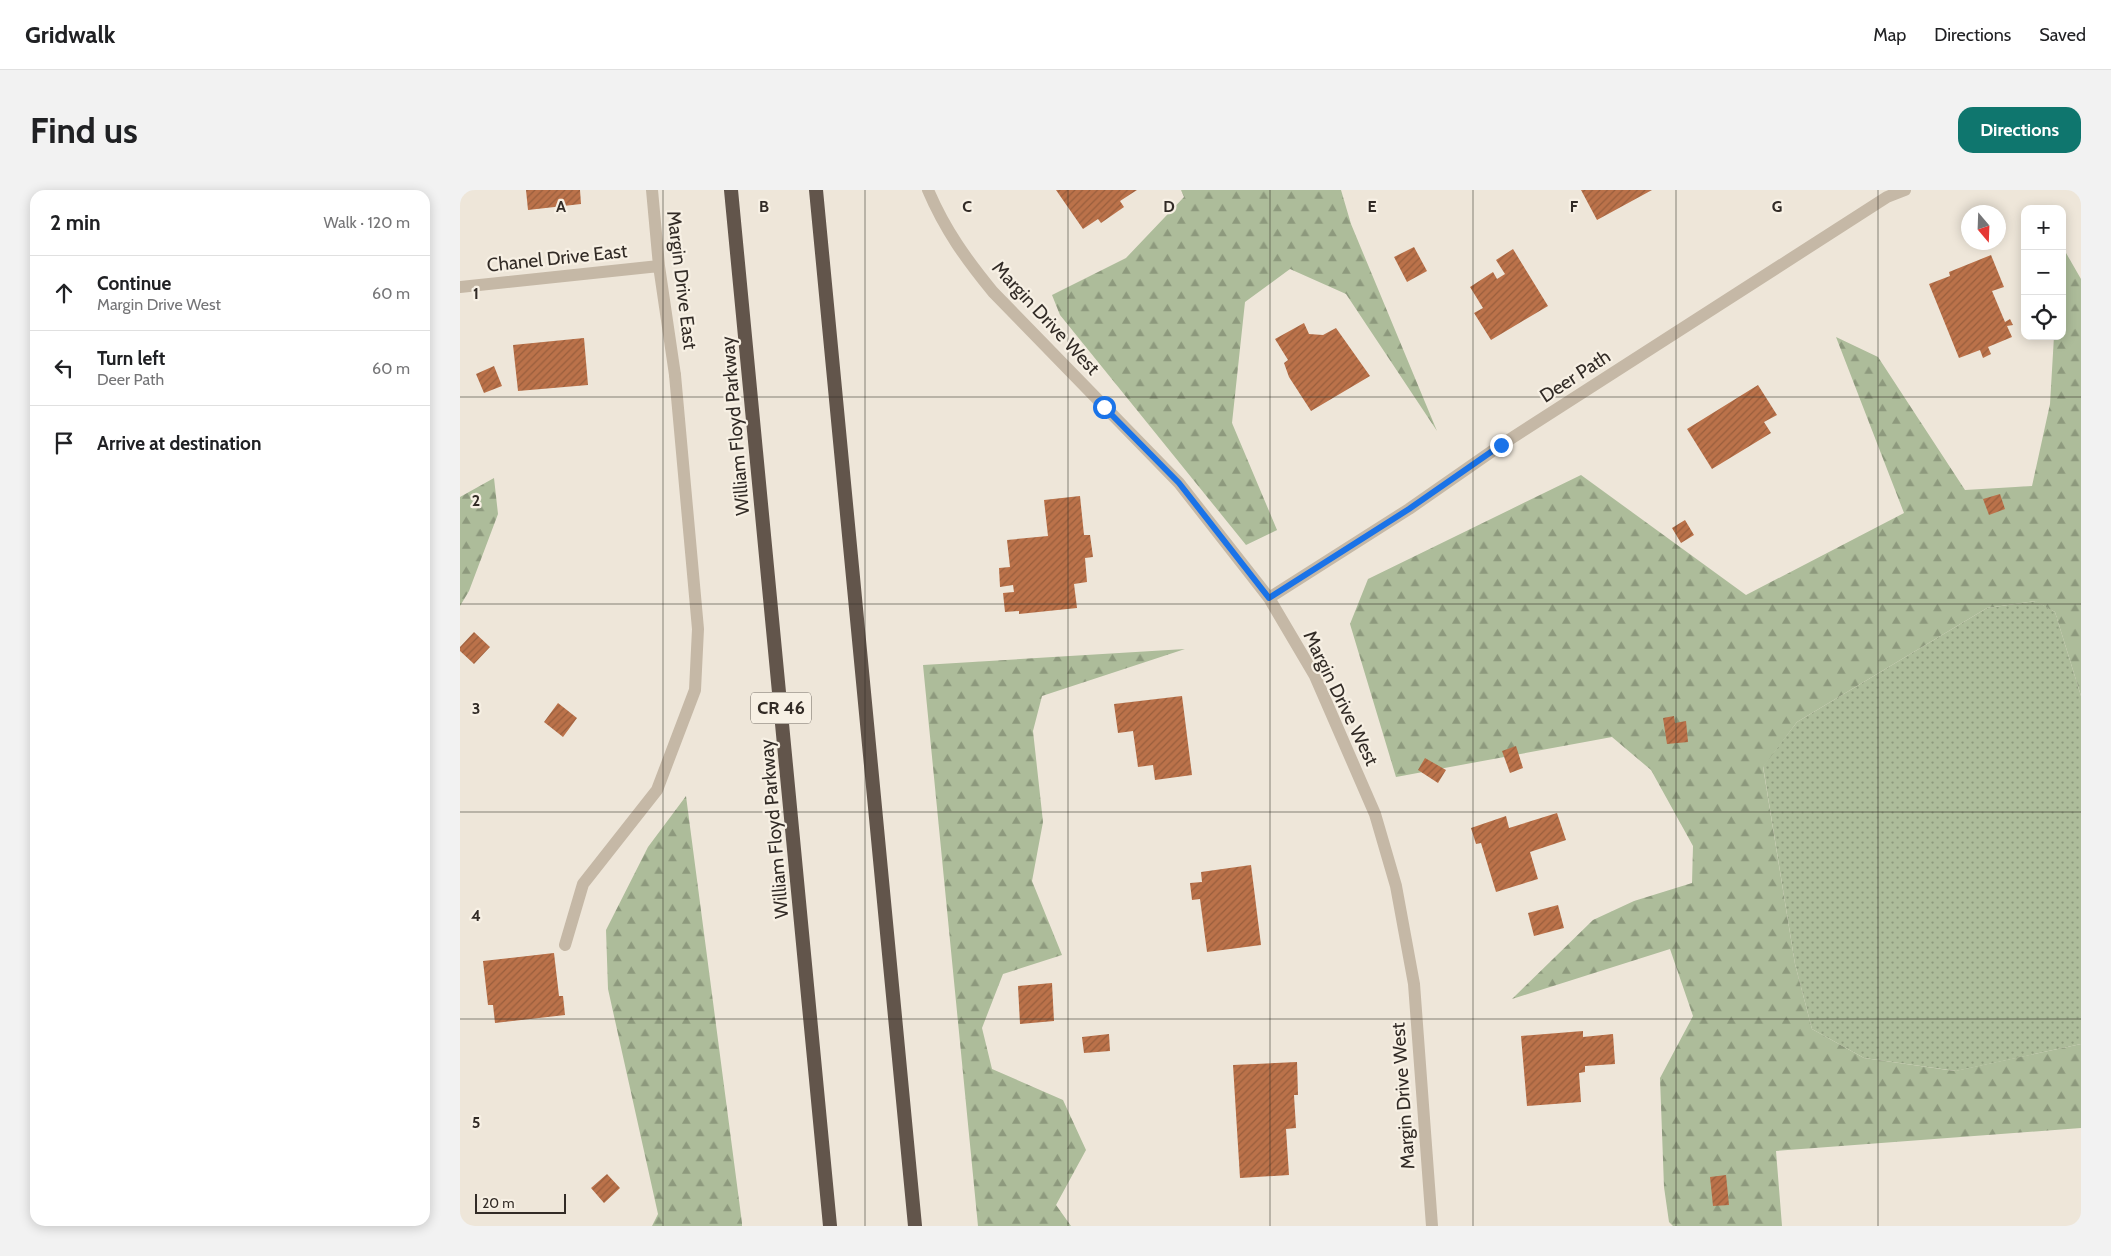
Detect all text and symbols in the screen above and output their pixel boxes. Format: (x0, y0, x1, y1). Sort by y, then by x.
text: Gridwalk (25, 20, 115, 49)
text: Map (1873, 24, 1906, 46)
text: Directions (1934, 24, 2011, 46)
text: Saved (2039, 24, 2086, 46)
button: Directions (1958, 107, 2081, 153)
text: Find us (30, 109, 138, 152)
text: A (556, 197, 566, 216)
text: B (759, 197, 769, 216)
text: C (962, 197, 972, 216)
text: D (1163, 197, 1175, 216)
text: E (1367, 197, 1377, 216)
text: F (1570, 197, 1579, 216)
text: G (1772, 197, 1782, 216)
north arrow (1961, 205, 2006, 250)
map controls (2021, 205, 2066, 340)
button: + (2021, 205, 2066, 250)
street label: Margin Drive East (662, 209, 702, 351)
text: 2 min (50, 210, 101, 235)
text: Walk · 120 m (323, 213, 410, 232)
street label: Chanel Drive East (486, 239, 629, 277)
button: − (2021, 250, 2066, 295)
street label: Margin Drive West (987, 256, 1105, 380)
text: Continue (97, 272, 171, 295)
icon: ahead (50, 279, 78, 307)
text: 60 m (372, 284, 410, 303)
text: 1 (473, 284, 479, 303)
text: Margin Drive West (97, 295, 221, 314)
button: locate (2021, 295, 2066, 340)
street label: William Floyd Parkway (716, 335, 754, 517)
street label: Deer Path (1535, 345, 1615, 407)
text: Turn left (97, 347, 165, 370)
icon: left (50, 354, 78, 382)
text: 60 m (372, 359, 410, 378)
text: Deer Path (97, 370, 164, 389)
route start (1093, 396, 1116, 419)
icon: arrive (50, 429, 78, 457)
text: Arrive at destination (97, 432, 261, 455)
route end (1490, 434, 1513, 457)
text: 2 (472, 491, 480, 510)
street label: Margin Drive West (1298, 627, 1384, 770)
road number: CR 46 (751, 692, 811, 724)
text: 3 (472, 699, 480, 718)
street label: William Floyd Parkway (755, 738, 793, 920)
text: 4 (471, 906, 481, 925)
street label: Margin Drive West (1386, 1021, 1420, 1170)
text: 5 (472, 1113, 480, 1132)
scale bar (475, 1191, 566, 1214)
text: 20 m (482, 1194, 515, 1212)

